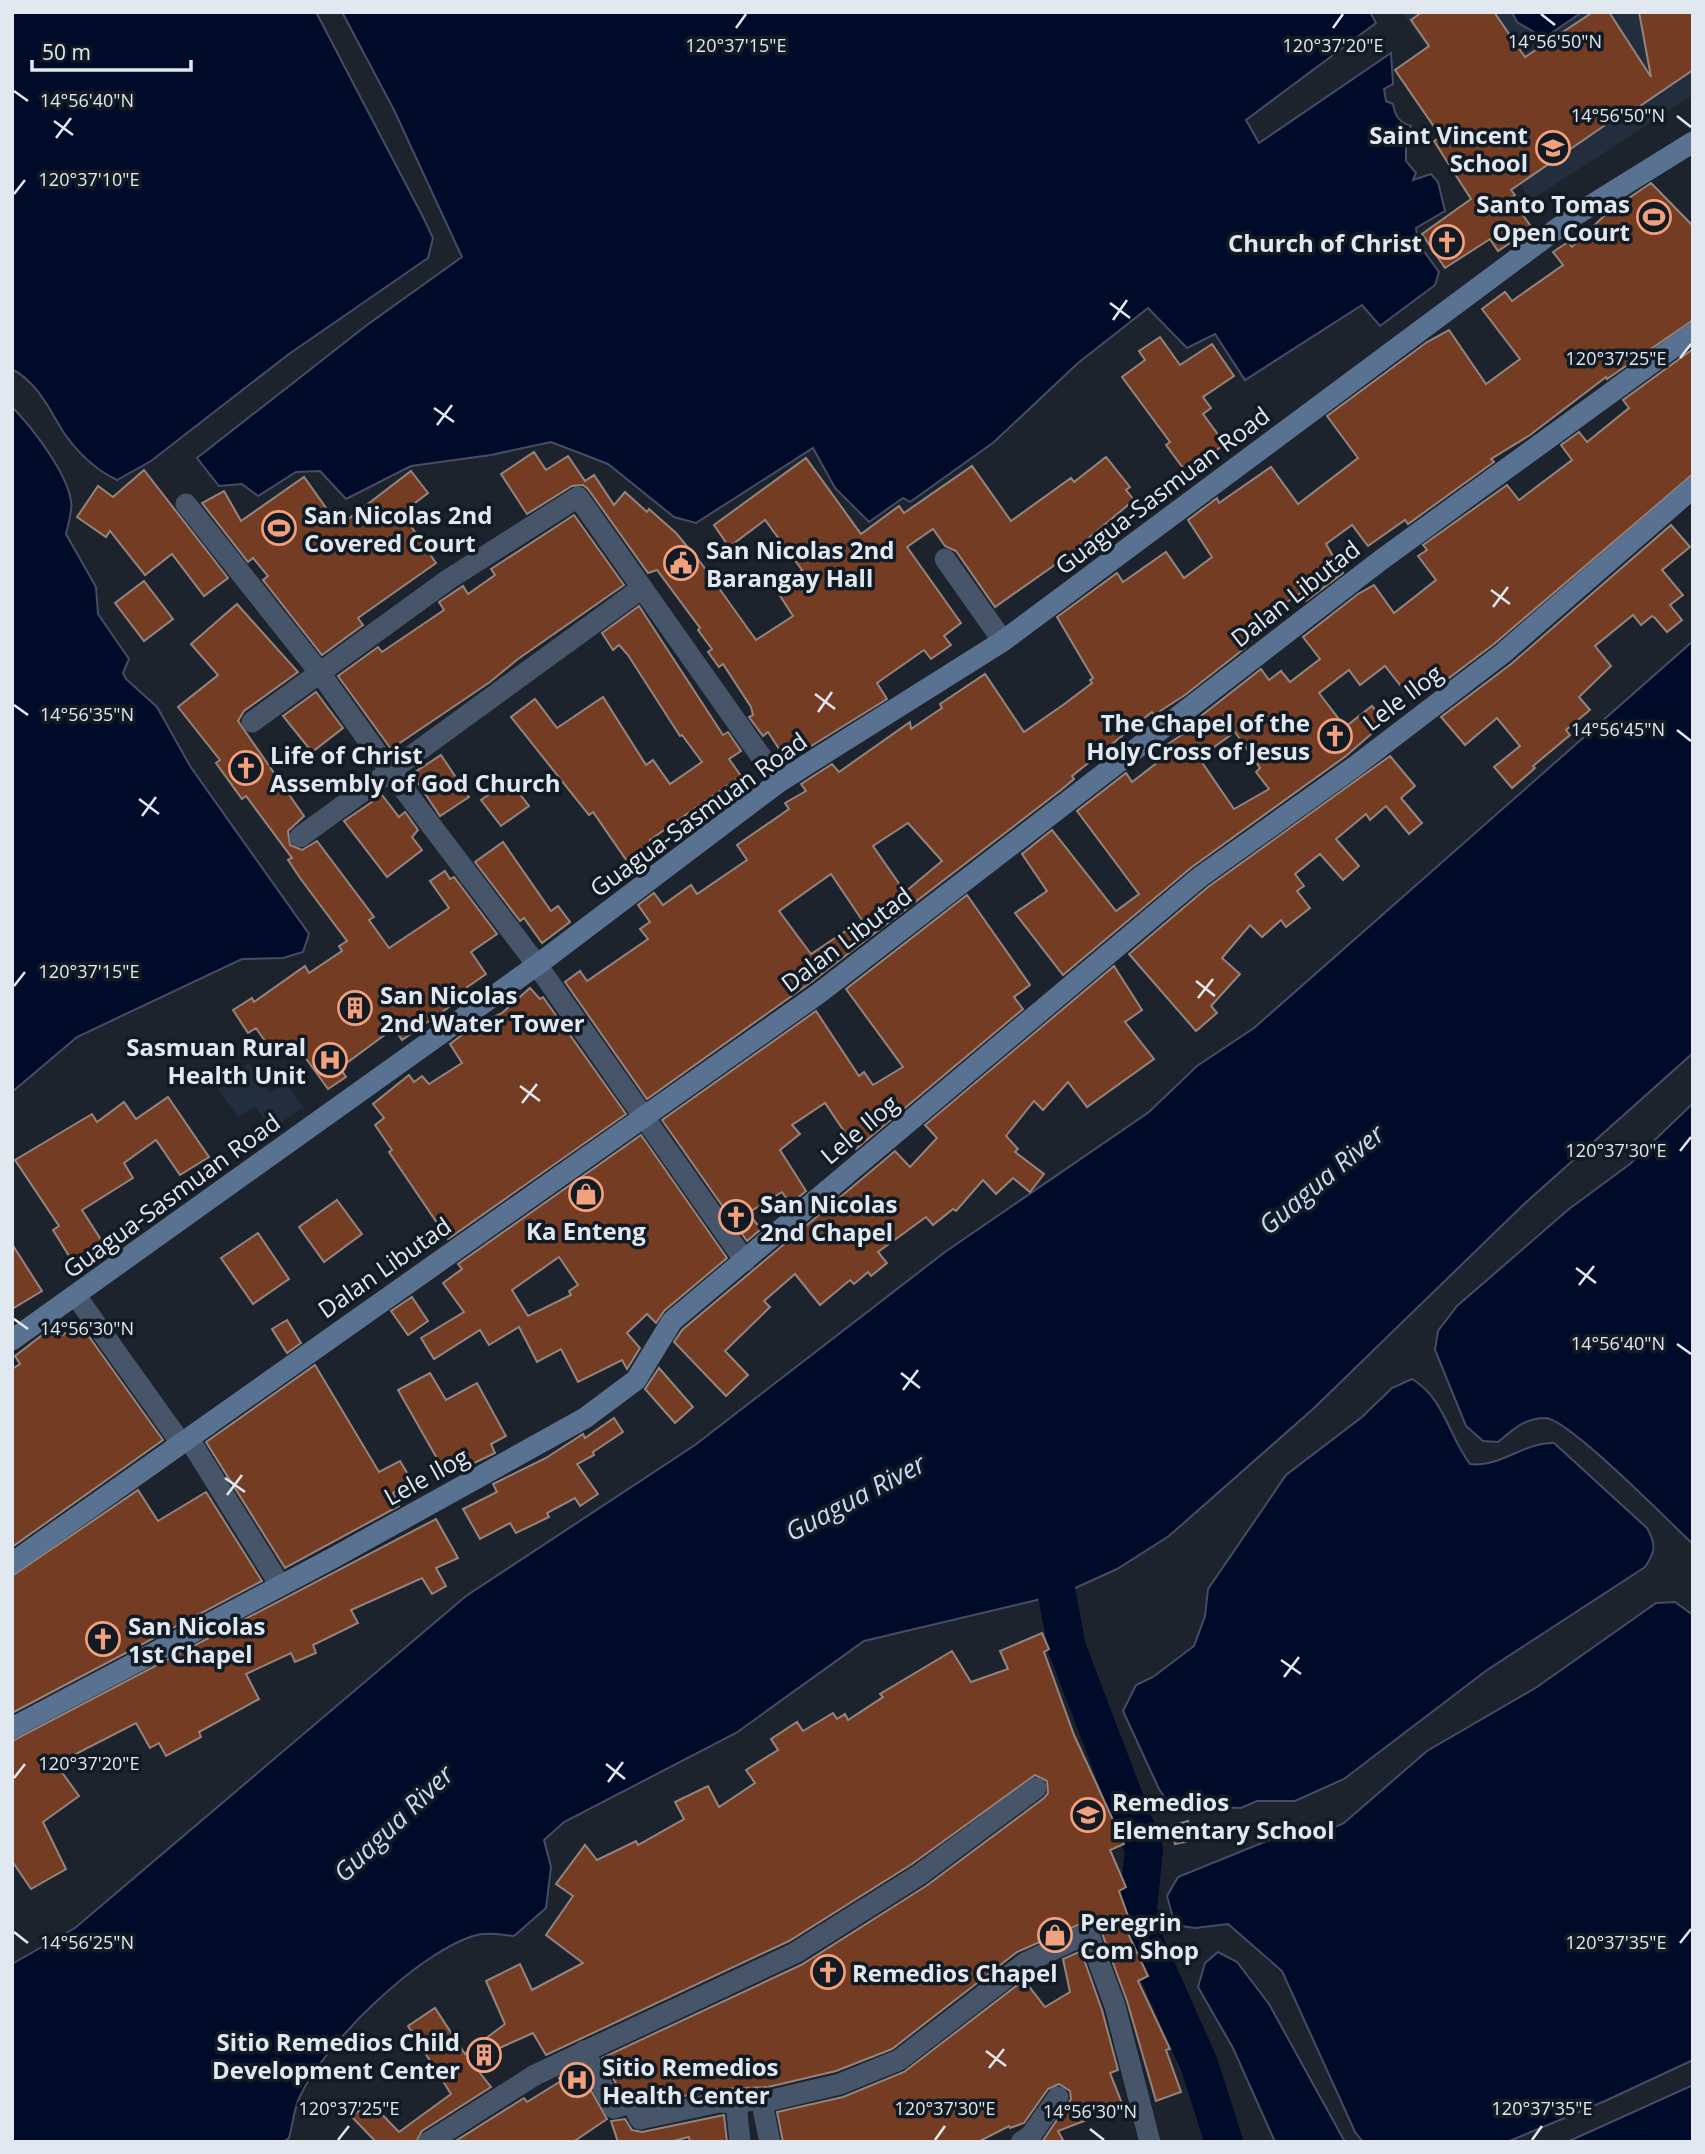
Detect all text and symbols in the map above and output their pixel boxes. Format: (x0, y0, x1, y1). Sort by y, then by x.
scale bar (32, 28, 191, 72)
text: 14°56'50"N (1508, 29, 1602, 53)
text: 120°37'15"E (686, 33, 786, 57)
text: 120°37'20"E (1283, 33, 1383, 57)
text: 50 m (42, 38, 91, 66)
text: 14°56'40"N (40, 88, 134, 112)
text: 14°56'50"N (1571, 103, 1665, 127)
place label: Saint Vincent School (1369, 118, 1528, 179)
school or university icon: Saint Vincent School (1534, 129, 1572, 167)
text: 120°37'10"E (39, 167, 139, 191)
place label: Santo Tomas Open Court (1476, 187, 1630, 248)
sports icon: Santo Tomas Open Court (1635, 198, 1673, 236)
church icon: Church of Christ (1428, 223, 1466, 261)
place label: Church of Christ (1228, 226, 1422, 259)
text: 120°37'25"E (1566, 346, 1666, 370)
street label: Guagua-Sasmuan Road (1048, 398, 1276, 582)
place label: San Nicolas 2nd Covered Court (304, 498, 492, 559)
sports icon: San Nicolas 2nd Covered Court (260, 509, 298, 547)
street label: Dalan Libutad (1224, 532, 1366, 654)
place label: San Nicolas 2nd Barangay Hall (706, 533, 894, 594)
public building icon: San Nicolas 2nd Barangay Hall (662, 544, 700, 582)
street label: Lele Ilog (1355, 656, 1449, 738)
text: 14°56'35"N (40, 702, 134, 726)
place label: The Chapel of the Holy Cross of Jesus (1086, 706, 1310, 767)
church icon: The Chapel of the Holy Cross of Jesus (1316, 717, 1354, 755)
text: 14°56'45"N (1571, 717, 1665, 741)
street label: Guagua-Sasmuan Road (583, 724, 813, 904)
place label: Life of Christ Assembly of God Church (270, 738, 560, 799)
church icon: Life of Christ Assembly of God Church (227, 749, 265, 787)
street label: Dalan Libutad (774, 879, 918, 999)
text: 120°37'15"E (39, 959, 139, 983)
place label: San Nicolas 2nd Water Tower (380, 978, 585, 1039)
building icon: San Nicolas 2nd Water Tower (336, 989, 374, 1027)
place label: Sasmuan Rural Health Unit (126, 1030, 306, 1091)
hospital icon: Sasmuan Rural Health Unit (311, 1041, 349, 1079)
street label: Lele Ilog (813, 1087, 905, 1171)
street label: Guagua-Sasmuan Road (56, 1105, 286, 1285)
water label: Guagua River (1250, 1115, 1393, 1242)
text: 120°37'30"E (1566, 1138, 1666, 1162)
shop icon: Ka Enteng (567, 1175, 605, 1213)
place label: San Nicolas 2nd Chapel (760, 1187, 898, 1248)
church icon: San Nicolas 2nd Chapel (717, 1198, 755, 1236)
street label: Dalan Libutad (311, 1209, 457, 1325)
place label: Ka Enteng (526, 1214, 646, 1247)
text: 14°56'30"N (40, 1316, 134, 1340)
text: 14°56'40"N (1571, 1331, 1665, 1355)
street label: Lele Ilog (378, 1439, 474, 1513)
water label: Guagua River (779, 1444, 933, 1549)
place label: San Nicolas 1st Chapel (128, 1609, 266, 1670)
church icon: San Nicolas 1st Chapel (84, 1620, 122, 1658)
text: 120°37'20"E (39, 1751, 139, 1775)
water label: Guagua River (325, 1755, 462, 1889)
place label: Remedios Elementary School (1112, 1785, 1335, 1846)
school or university icon: Remedios Elementary School (1069, 1796, 1107, 1834)
place label: Peregrin Com Shop (1080, 1905, 1199, 1966)
shop icon: Peregrin Com Shop (1036, 1916, 1074, 1954)
text: 14°56'25"N (40, 1930, 134, 1954)
text: 120°37'35"E (1566, 1930, 1666, 1954)
church icon: Remedios Chapel (809, 1953, 847, 1991)
place label: Remedios Chapel (852, 1956, 1058, 1989)
place label: Sitio Remedios Child Development Center (212, 2025, 460, 2086)
building icon: Sitio Remedios Child Development Center (465, 2036, 503, 2074)
place label: Sitio Remedios Health Center (602, 2050, 779, 2111)
hospital icon: Sitio Remedios Health Center (558, 2061, 596, 2099)
text: 120°37'25"E (299, 2096, 399, 2120)
text: 120°37'30"E (895, 2096, 995, 2120)
text: 120°37'35"E (1492, 2096, 1592, 2120)
text: 14°56'30"N (1043, 2099, 1137, 2123)

